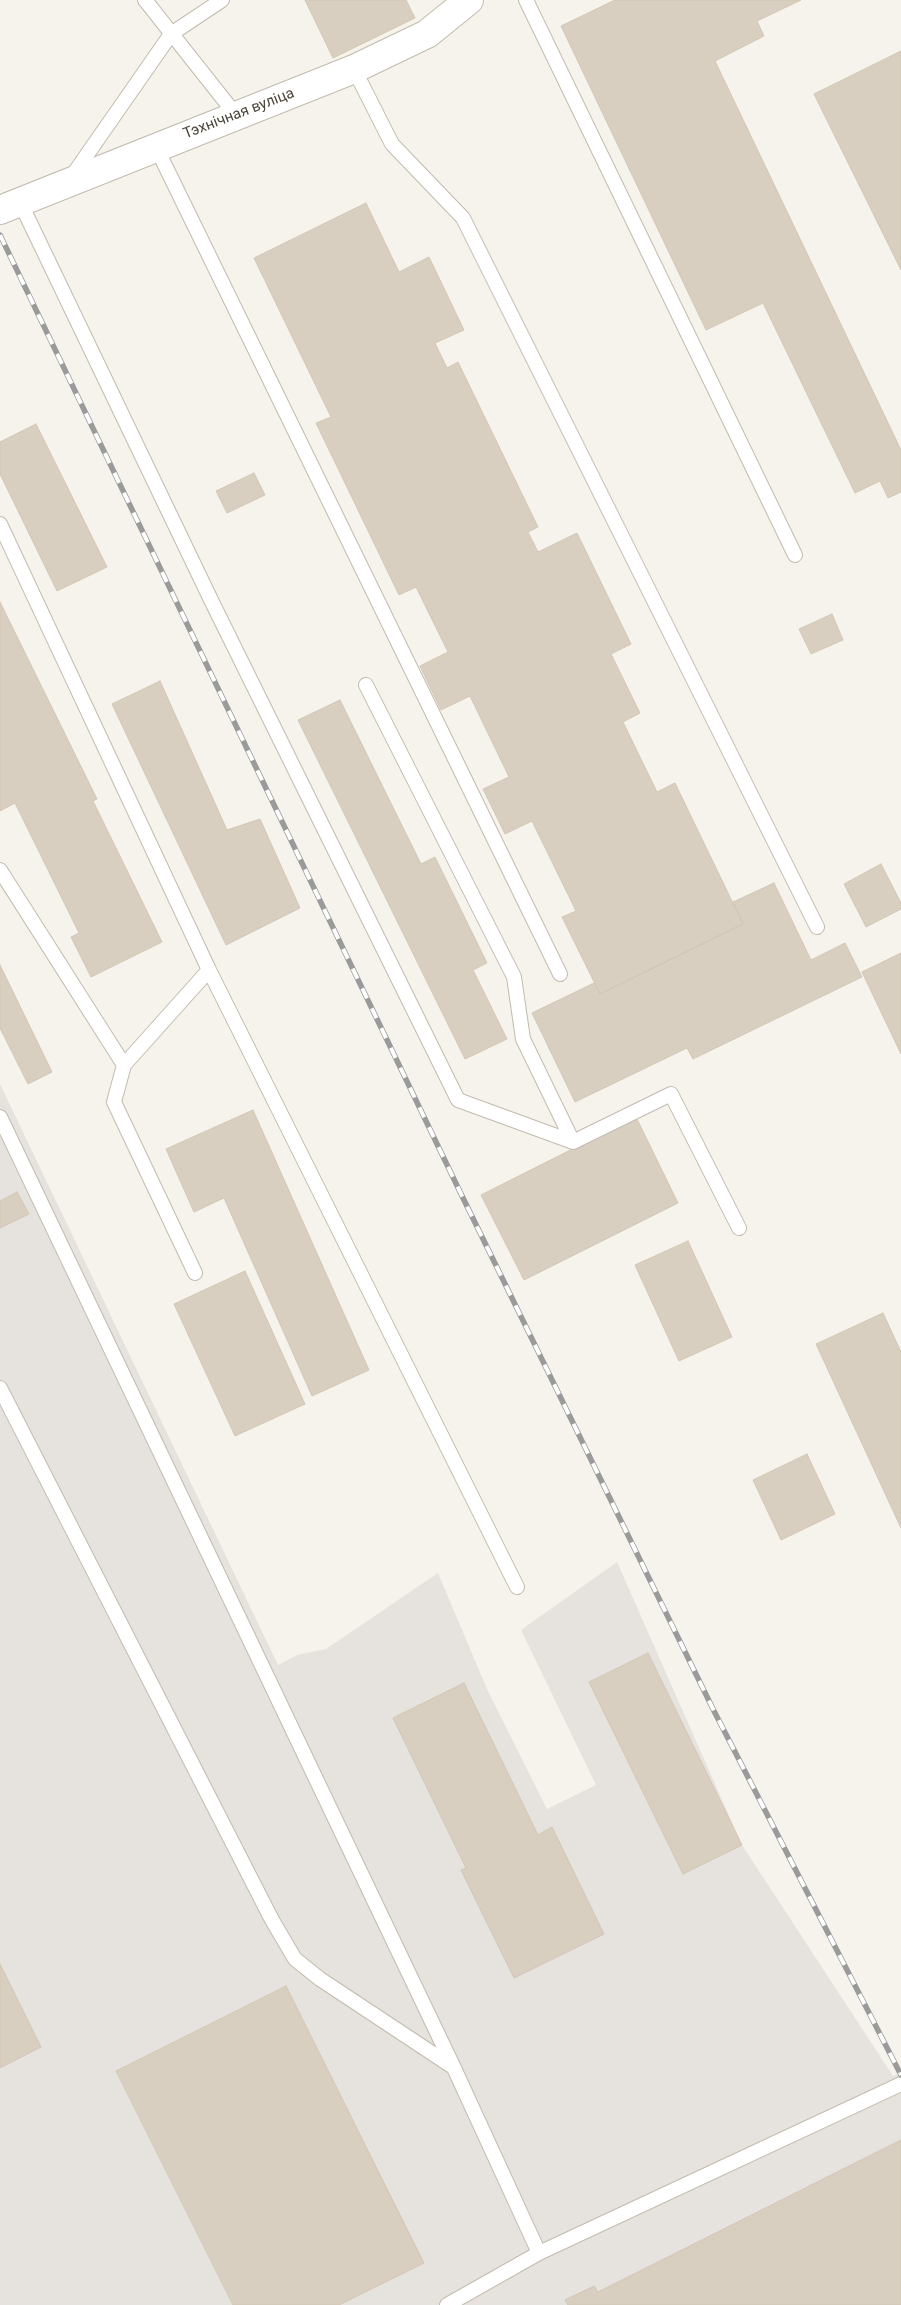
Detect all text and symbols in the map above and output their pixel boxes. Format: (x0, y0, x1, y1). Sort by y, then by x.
street label: Тэхнічная вуліца (181, 85, 297, 143)

